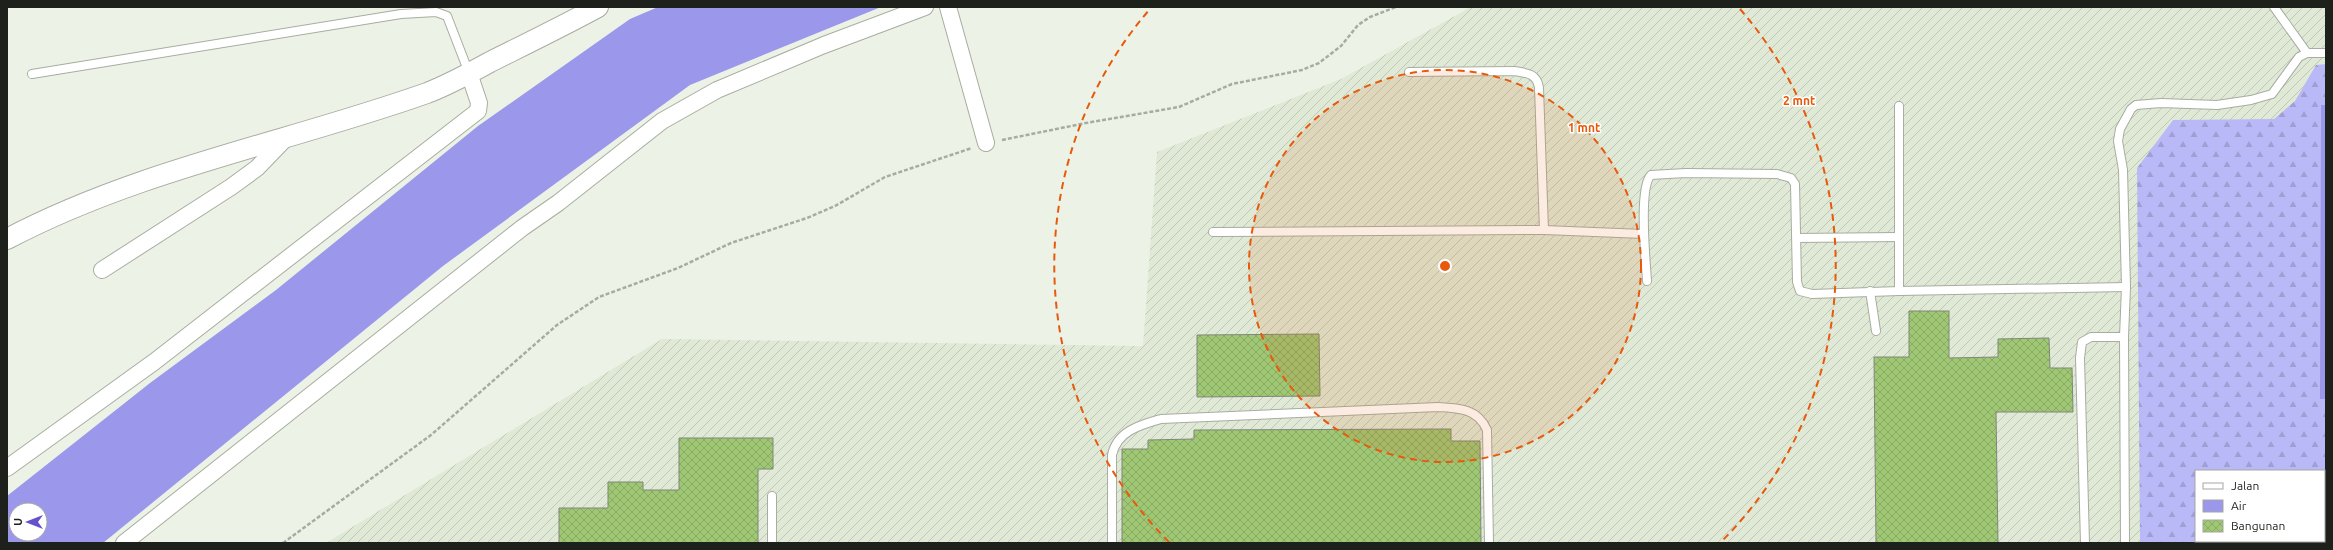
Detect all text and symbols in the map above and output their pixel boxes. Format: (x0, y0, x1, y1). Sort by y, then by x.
text: 2 mnt (1783, 94, 1815, 107)
text: 1 mnt (1568, 121, 1600, 134)
centre of rings (1438, 259, 1452, 273)
legend (2195, 470, 2325, 542)
text: Jalan (2231, 479, 2259, 492)
text: Air (2231, 499, 2247, 512)
north arrow (8, 502, 48, 542)
text: U (12, 518, 24, 526)
text: Bangunan (2231, 519, 2285, 532)

